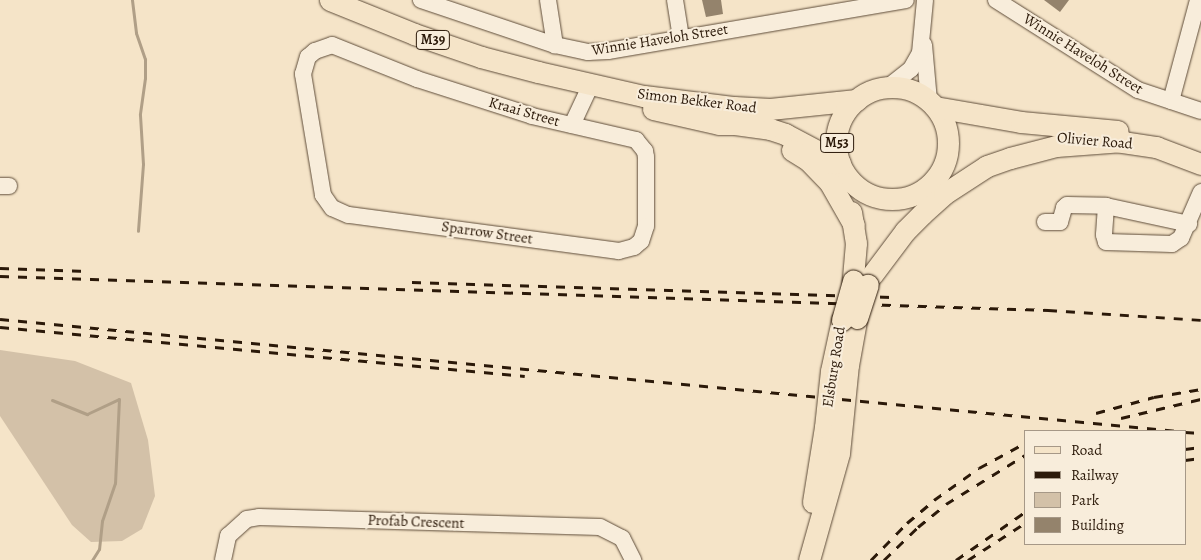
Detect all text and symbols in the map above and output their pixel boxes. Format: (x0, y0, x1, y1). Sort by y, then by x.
street label: Winnie Haveloh Street (1020, 10, 1146, 98)
street label: Winnie Haveloh Street (591, 20, 729, 60)
road number: M39 (416, 28, 450, 52)
street label: Simon Bekker Road (636, 85, 758, 117)
street label: Kraai Street (486, 93, 562, 131)
street label: Olivier Road (1056, 129, 1134, 153)
road number: M53 (820, 132, 854, 154)
street label: Sparrow Street (440, 218, 534, 248)
street label: Elsburg Road (819, 325, 849, 409)
legend (1024, 430, 1186, 545)
text: Road (1071, 440, 1102, 460)
text: Railway (1071, 465, 1118, 485)
text: Park (1071, 490, 1099, 510)
street label: Profab Crescent (367, 511, 465, 533)
text: Building (1071, 515, 1124, 535)

